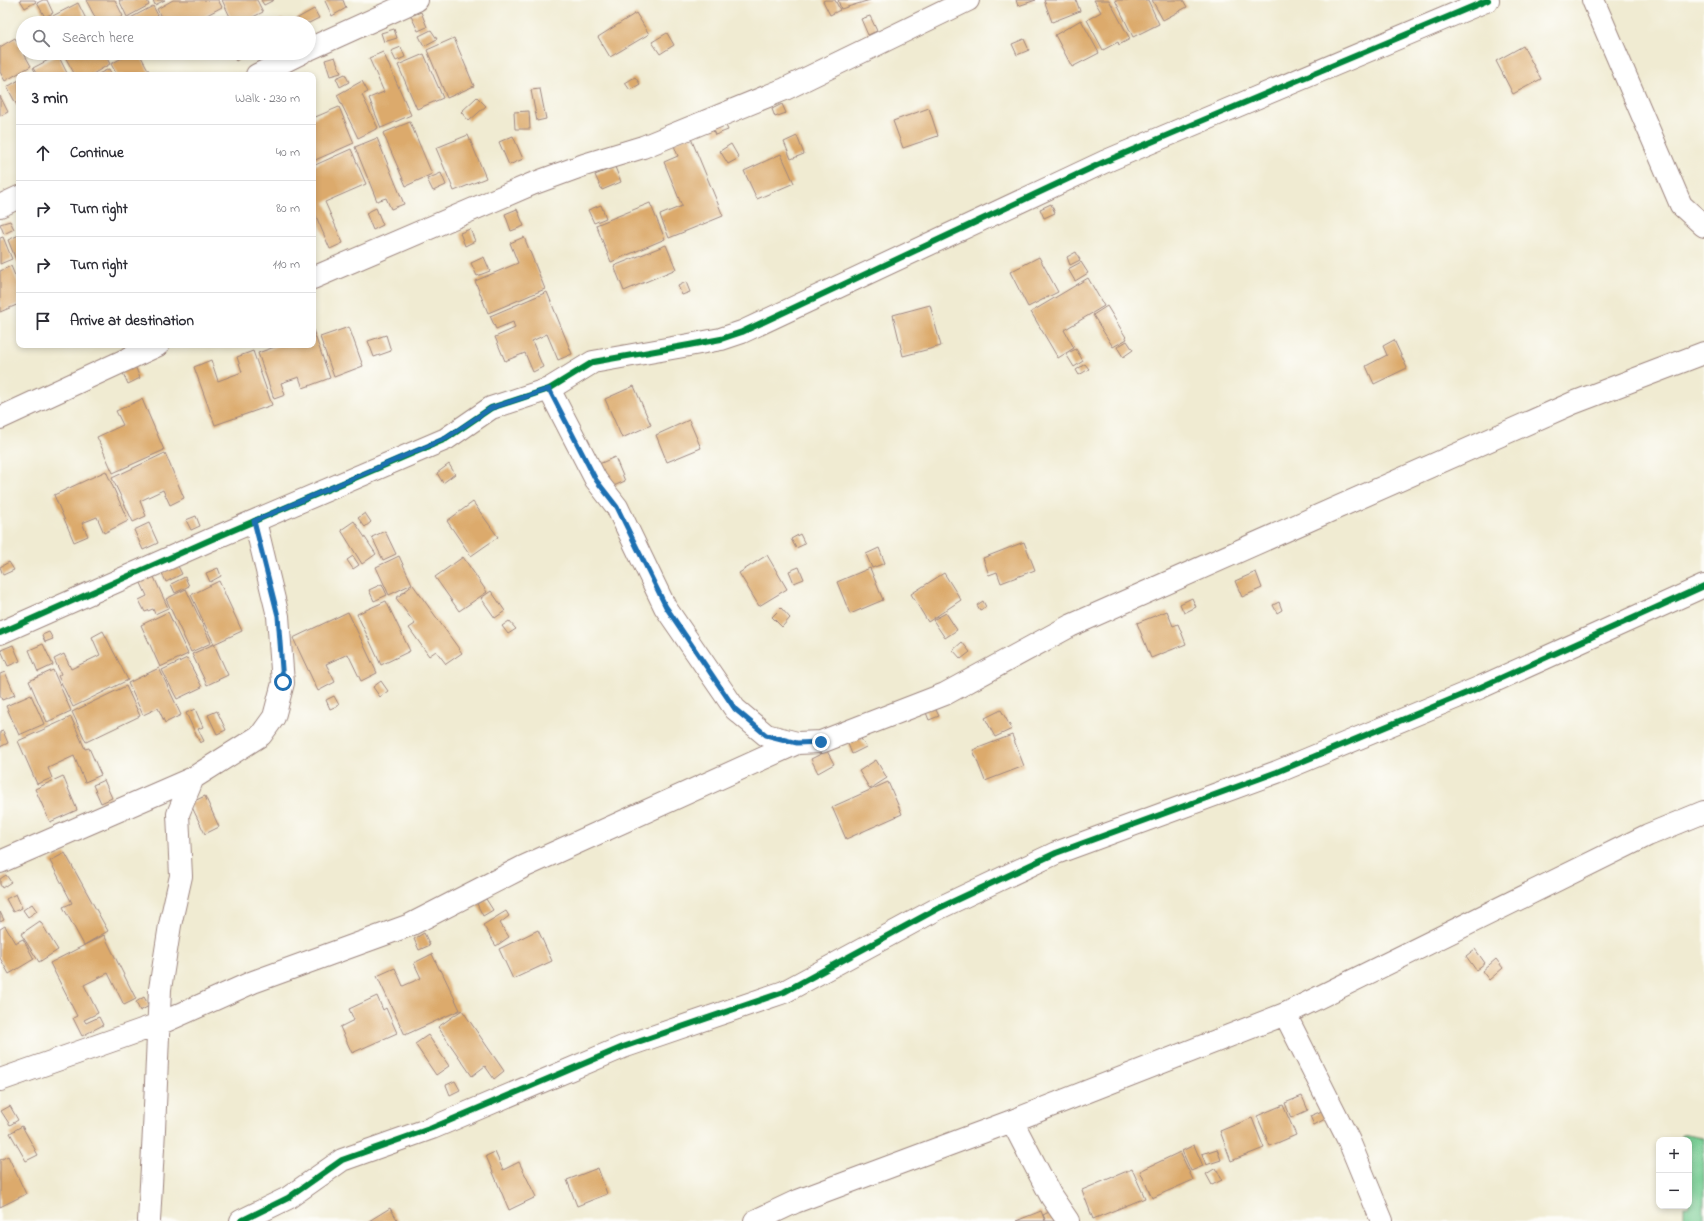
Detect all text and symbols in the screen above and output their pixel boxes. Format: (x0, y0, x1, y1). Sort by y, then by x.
search box (16, 16, 316, 60)
icon: search (30, 27, 52, 49)
text: Search here (62, 27, 134, 49)
text: 3 min (32, 86, 68, 111)
text: Walk · 230 m (235, 89, 300, 108)
icon: ahead (32, 142, 54, 164)
text: Continue (70, 142, 124, 164)
text: 40 m (276, 143, 300, 162)
icon: right (32, 198, 54, 220)
text: Turn right (70, 198, 128, 220)
text: 80 m (276, 199, 300, 218)
icon: right (32, 254, 54, 276)
text: Turn right (70, 254, 128, 276)
text: 110 m (273, 255, 300, 274)
icon: arrive (32, 310, 54, 332)
text: Arrive at destination (70, 310, 194, 332)
route start (274, 673, 292, 691)
route end (812, 733, 830, 751)
map controls (1656, 1137, 1692, 1209)
button: + (1656, 1137, 1692, 1173)
button: − (1656, 1173, 1692, 1209)

